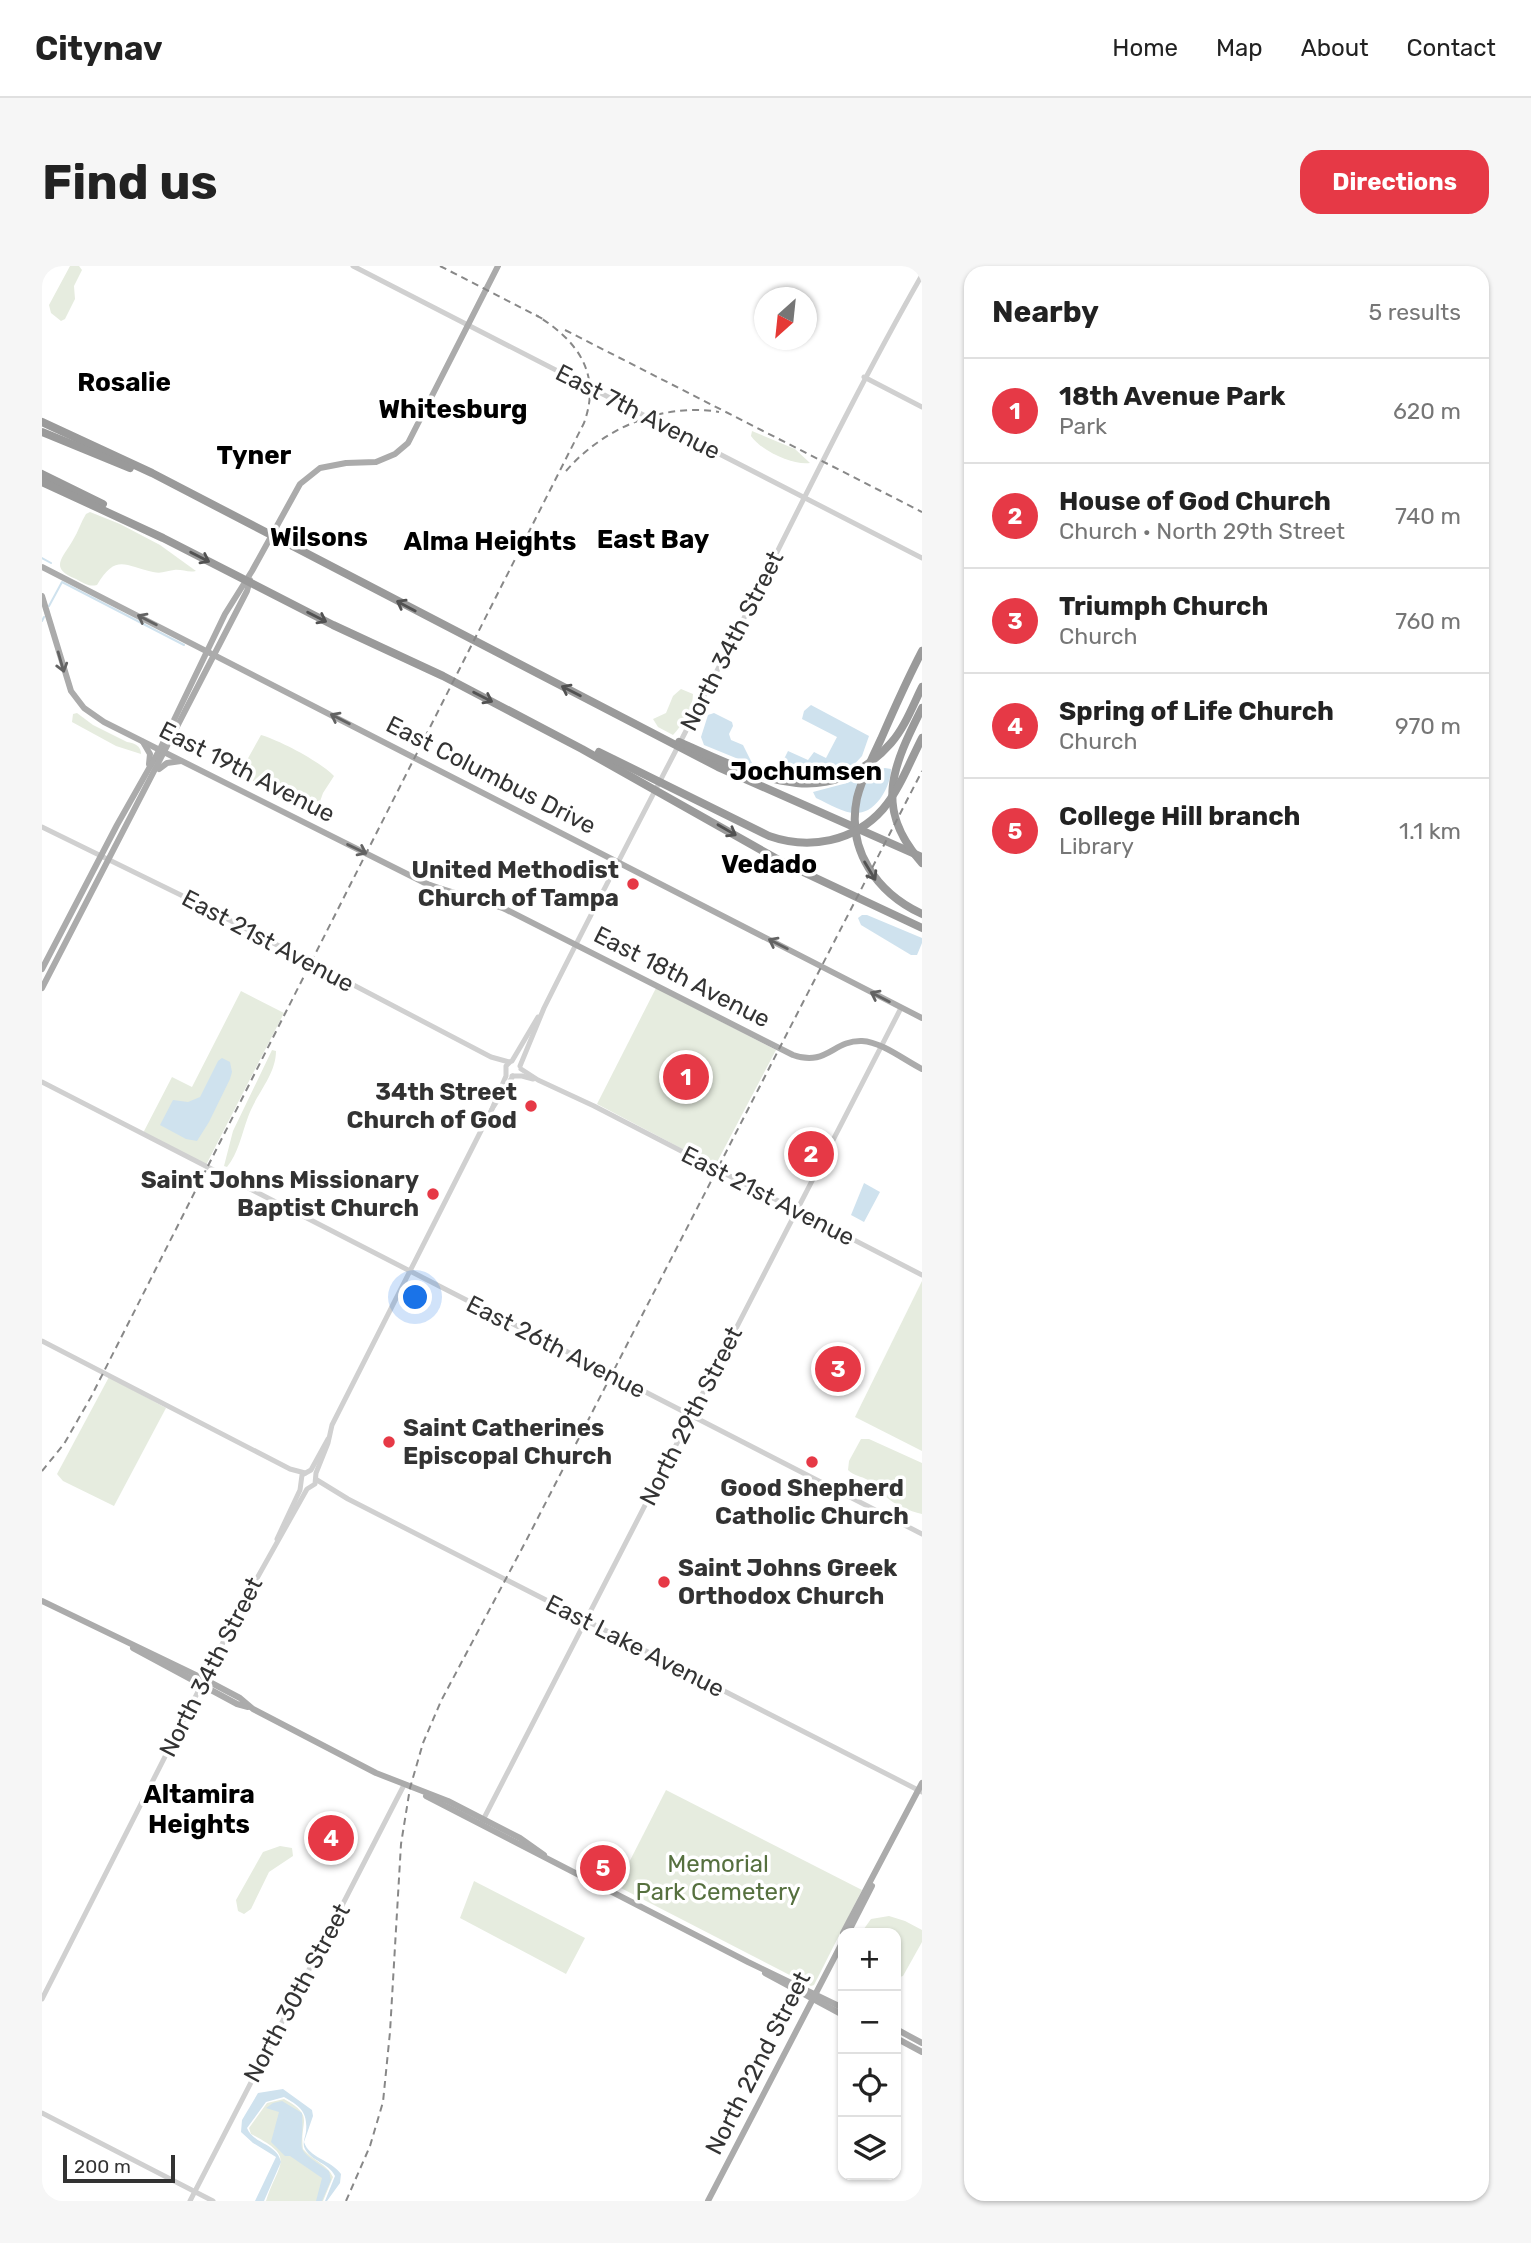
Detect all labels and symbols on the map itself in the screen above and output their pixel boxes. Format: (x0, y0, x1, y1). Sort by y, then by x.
north arrow (754, 287, 817, 350)
street label: East 7th Avenue (551, 358, 725, 466)
district label: Rosalie (77, 367, 171, 398)
district label: Whitesburg (378, 394, 528, 425)
district label: Tyner (217, 440, 292, 471)
district label: Wilsons (270, 522, 368, 553)
district label: East Bay (597, 524, 710, 555)
district label: Alma Heights (404, 526, 576, 557)
street label: North 34th Street (675, 546, 789, 736)
one-way arrow (189, 550, 209, 564)
one-way arrow (396, 598, 417, 612)
one-way arrow (306, 610, 327, 624)
one-way arrow (137, 612, 158, 626)
one-way arrow (55, 651, 68, 673)
one-way arrow (561, 684, 581, 698)
one-way arrow (472, 690, 493, 704)
street label: East Columbus Drive (382, 710, 600, 840)
one-way arrow (330, 712, 351, 726)
street label: East 19th Avenue (155, 716, 339, 828)
district label: Jochumsen (730, 756, 882, 787)
one-way arrow (716, 824, 737, 837)
one-way arrow (346, 843, 367, 856)
district label: Vedado (721, 849, 817, 880)
place label: United Methodist Church of Tampa (412, 856, 619, 912)
one-way arrow (864, 861, 878, 881)
marker: United Methodist Church of Tampa (625, 876, 641, 892)
street label: East 21st Avenue (177, 884, 359, 998)
street label: East 18th Avenue (589, 920, 775, 1034)
one-way arrow (769, 936, 789, 950)
one-way arrow (871, 990, 891, 1004)
pin: 1 (663, 1051, 709, 1103)
place label: 34th Street Church of God (347, 1078, 517, 1134)
marker: 34th Street Church of God (523, 1098, 539, 1114)
pin: 2 (788, 1128, 834, 1180)
street label: East 21st Avenue (676, 1140, 860, 1252)
place label: Saint Johns Missionary Baptist Church (141, 1166, 419, 1222)
marker: Saint Johns Missionary Baptist Church (425, 1186, 441, 1202)
your location (398, 1280, 432, 1314)
street label: East 26th Avenue (462, 1290, 650, 1404)
street label: North 29th Street (634, 1322, 748, 1510)
pin: 3 (815, 1343, 861, 1395)
place label: Saint Catherines Episcopal Church (403, 1414, 612, 1470)
marker: Saint Catherines Episcopal Church (381, 1434, 397, 1450)
marker: Good Shepherd Catholic Church (804, 1454, 820, 1470)
place label: Good Shepherd Catholic Church (715, 1474, 909, 1530)
place label: Saint Johns Greek Orthodox Church (678, 1554, 897, 1610)
street label: North 34th Street (154, 1572, 268, 1762)
marker: Saint Johns Greek Orthodox Church (656, 1574, 672, 1590)
street label: East Lake Avenue (541, 1589, 729, 1703)
district label: Altamira Heights (143, 1779, 255, 1840)
pin: 4 (308, 1812, 354, 1864)
pin: 5 (580, 1842, 626, 1894)
park label: Memorial Park Cemetery (636, 1850, 800, 1906)
street label: North 30th Street (238, 1899, 356, 2087)
street label: North 22nd Street (700, 1967, 816, 2159)
scale bar (63, 2152, 175, 2184)

